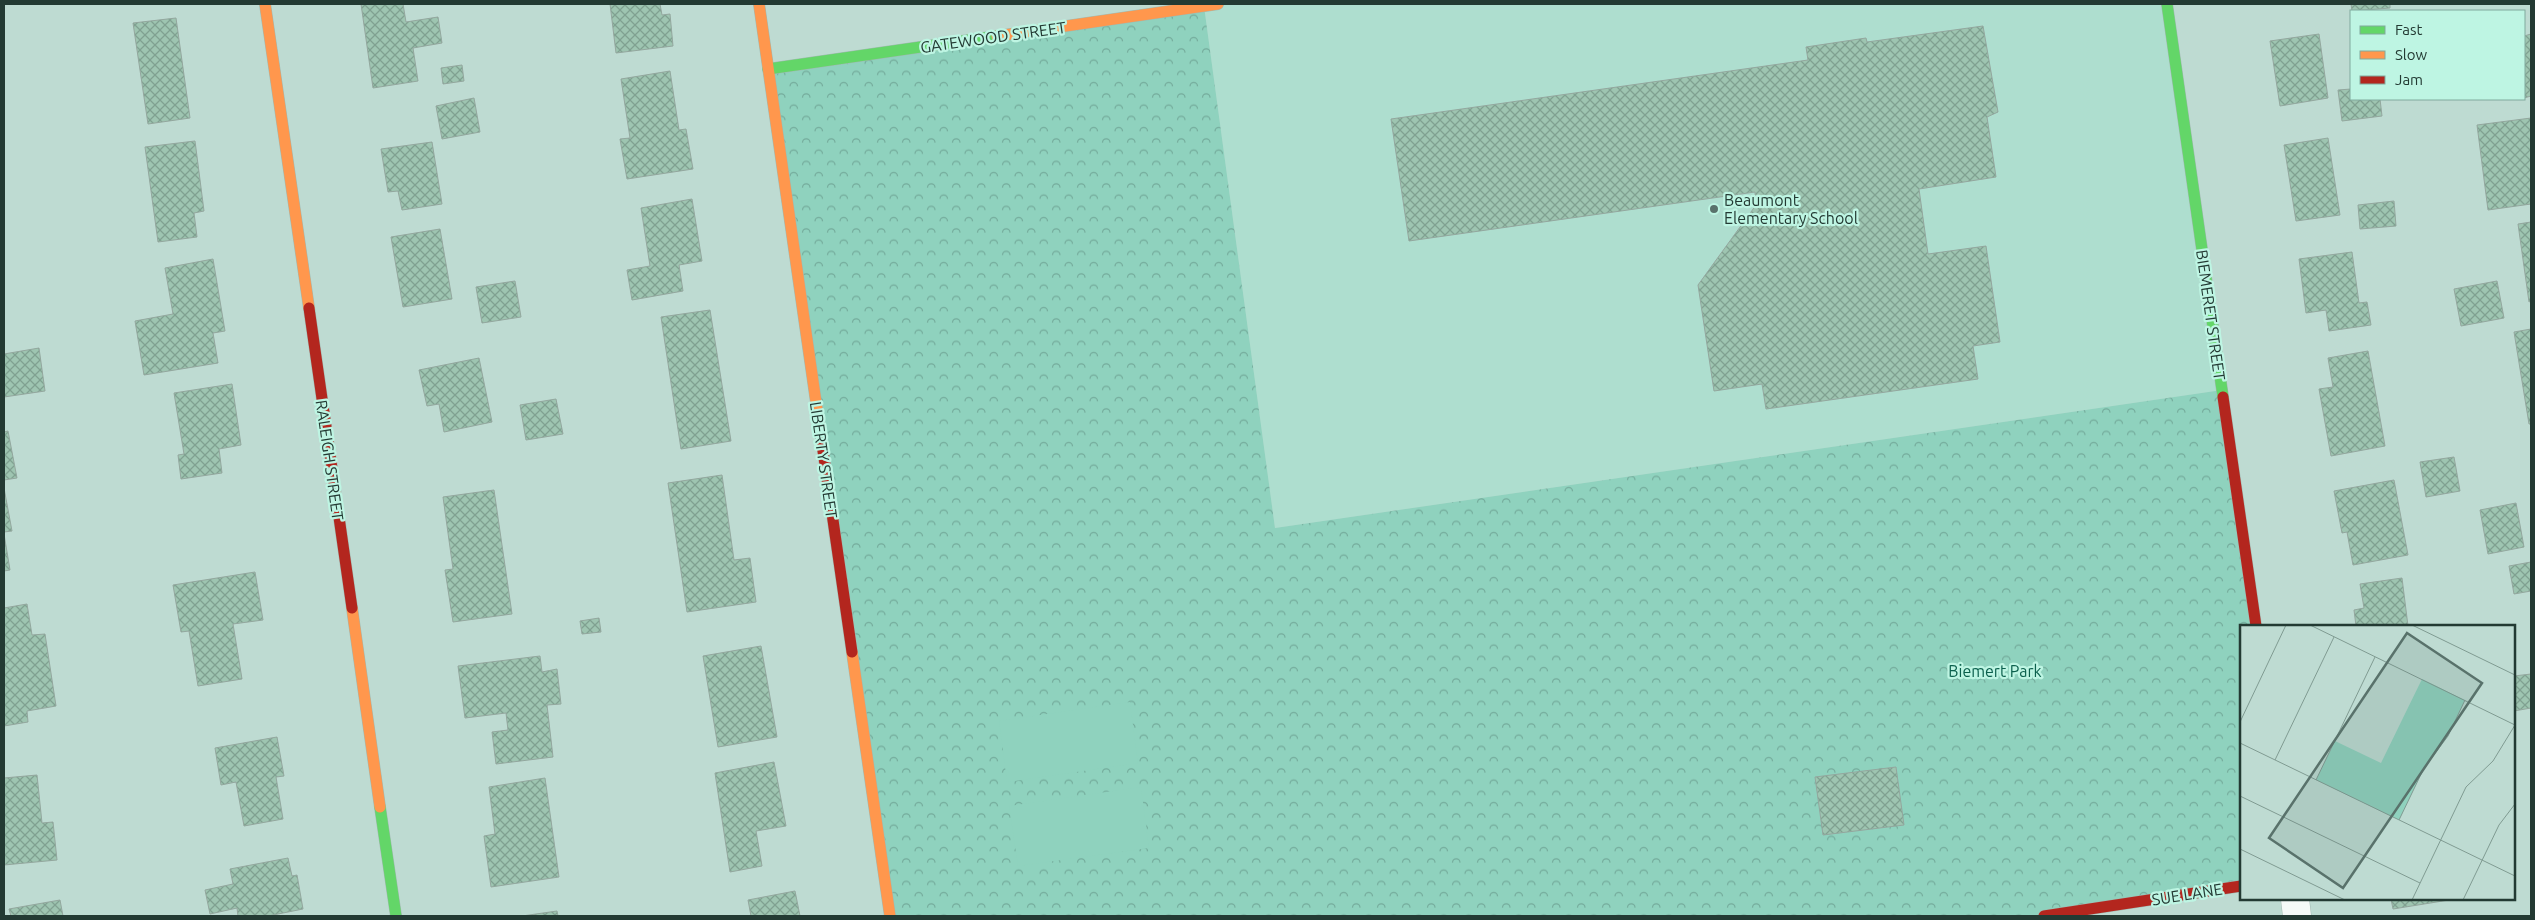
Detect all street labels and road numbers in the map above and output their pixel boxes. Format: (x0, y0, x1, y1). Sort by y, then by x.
street label: GATEWOOD STREET (919, 18, 1067, 56)
street label: BIEMERET STREET (2193, 249, 2229, 382)
street label: RALEIGH STREET (313, 399, 347, 522)
street label: LIBERTY STREET (807, 400, 841, 520)
street label: SUE LANE (2150, 880, 2224, 908)

